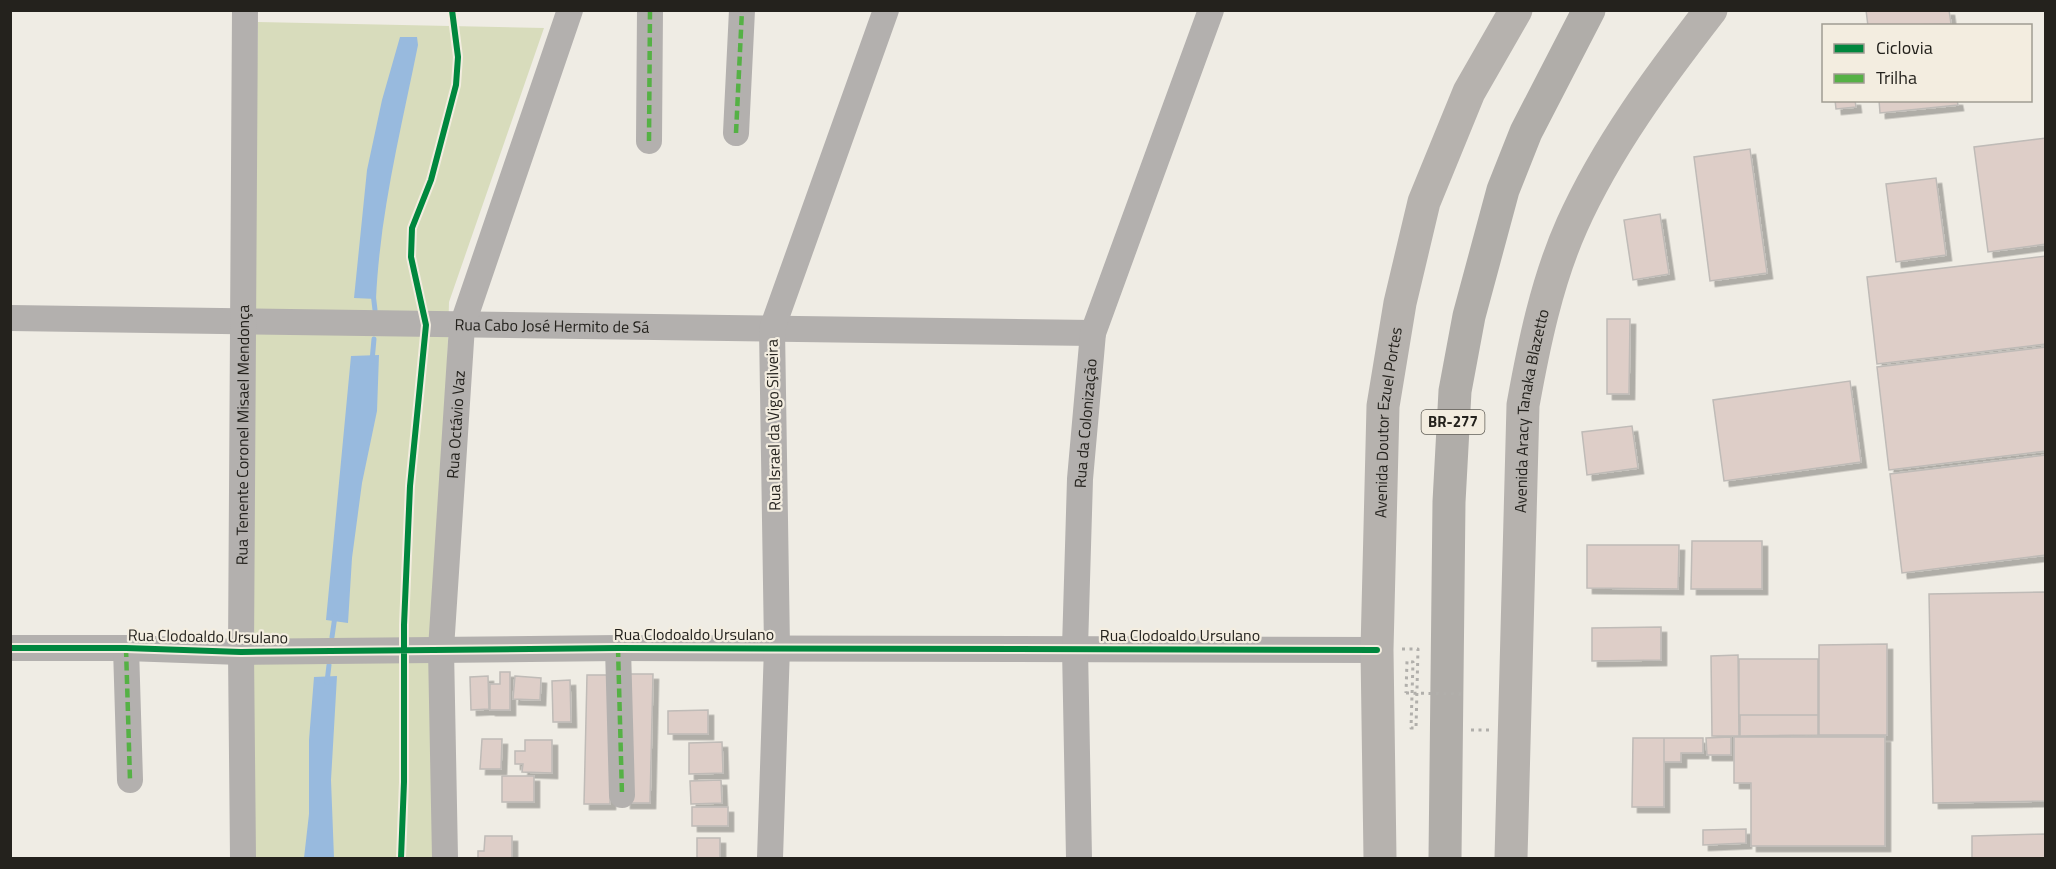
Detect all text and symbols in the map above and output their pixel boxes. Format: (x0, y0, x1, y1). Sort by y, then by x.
legend (1822, 24, 2032, 102)
text: Ciclovia (1876, 34, 1933, 61)
text: Trilha (1876, 64, 1917, 91)
street label: Rua Tenente Coronel Misael Mendonça (230, 305, 255, 565)
street label: Avenida Aracy Tanaka Blazetto (1508, 306, 1555, 513)
street label: Rua Cabo José Hermito de Sá (454, 312, 650, 339)
street label: Avenida Doutor Ezuel Portes (1368, 325, 1408, 518)
street label: Rua Israel da Vigo Silveira (760, 339, 786, 511)
street label: Rua da Colonização (1068, 358, 1103, 488)
street label: Rua Octávio Vaz (440, 370, 471, 479)
road number: BR-277 (1422, 410, 1484, 434)
street label: Rua Clodoaldo Ursulano (614, 622, 774, 646)
street label: Rua Clodoaldo Ursulano (128, 623, 288, 649)
street label: Rua Clodoaldo Ursulano (1100, 623, 1260, 647)

